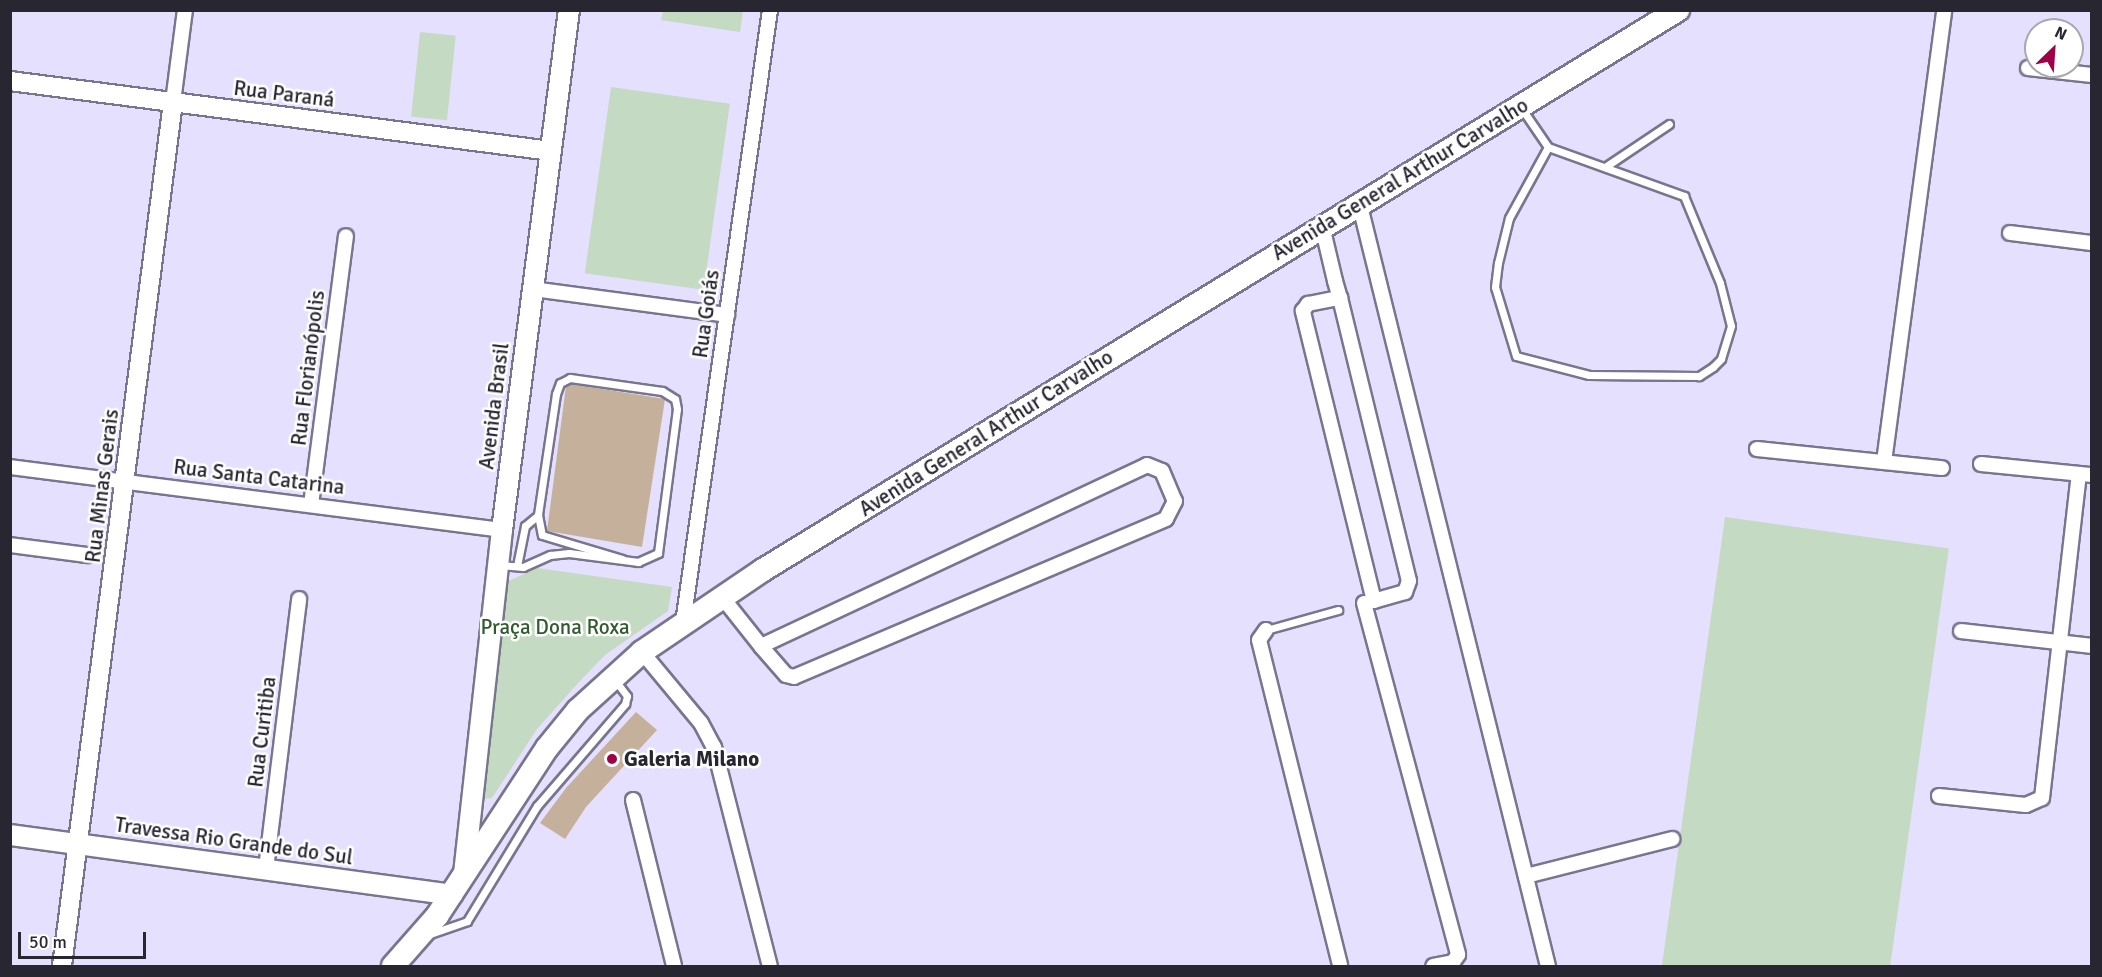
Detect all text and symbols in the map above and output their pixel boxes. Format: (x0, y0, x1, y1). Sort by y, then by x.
north arrow (2024, 18, 2084, 78)
text: N (2051, 22, 2070, 45)
street label: Rua Paraná (232, 75, 336, 113)
street label: Avenida General Arthur Carvalho (1267, 92, 1533, 266)
street label: Rua Goiás (687, 268, 725, 360)
street label: Rua Florianópolis (286, 289, 330, 447)
street label: Avenida Brasil (474, 341, 514, 471)
street label: Avenida General Arthur Carvalho (854, 344, 1118, 522)
street label: Rua Minas Gerais (80, 408, 124, 564)
street label: Rua Santa Catarina (172, 454, 346, 500)
park label: Praça Dona Roxa (480, 614, 630, 640)
street label: Rua Curitiba (243, 675, 281, 789)
place label: Galeria Milano (624, 746, 759, 772)
marker: Galeria Milano (605, 752, 619, 766)
street label: Travessa Rio Grande do Sul (113, 812, 355, 870)
scale bar (21, 920, 148, 958)
text: 50 m (29, 931, 67, 953)

